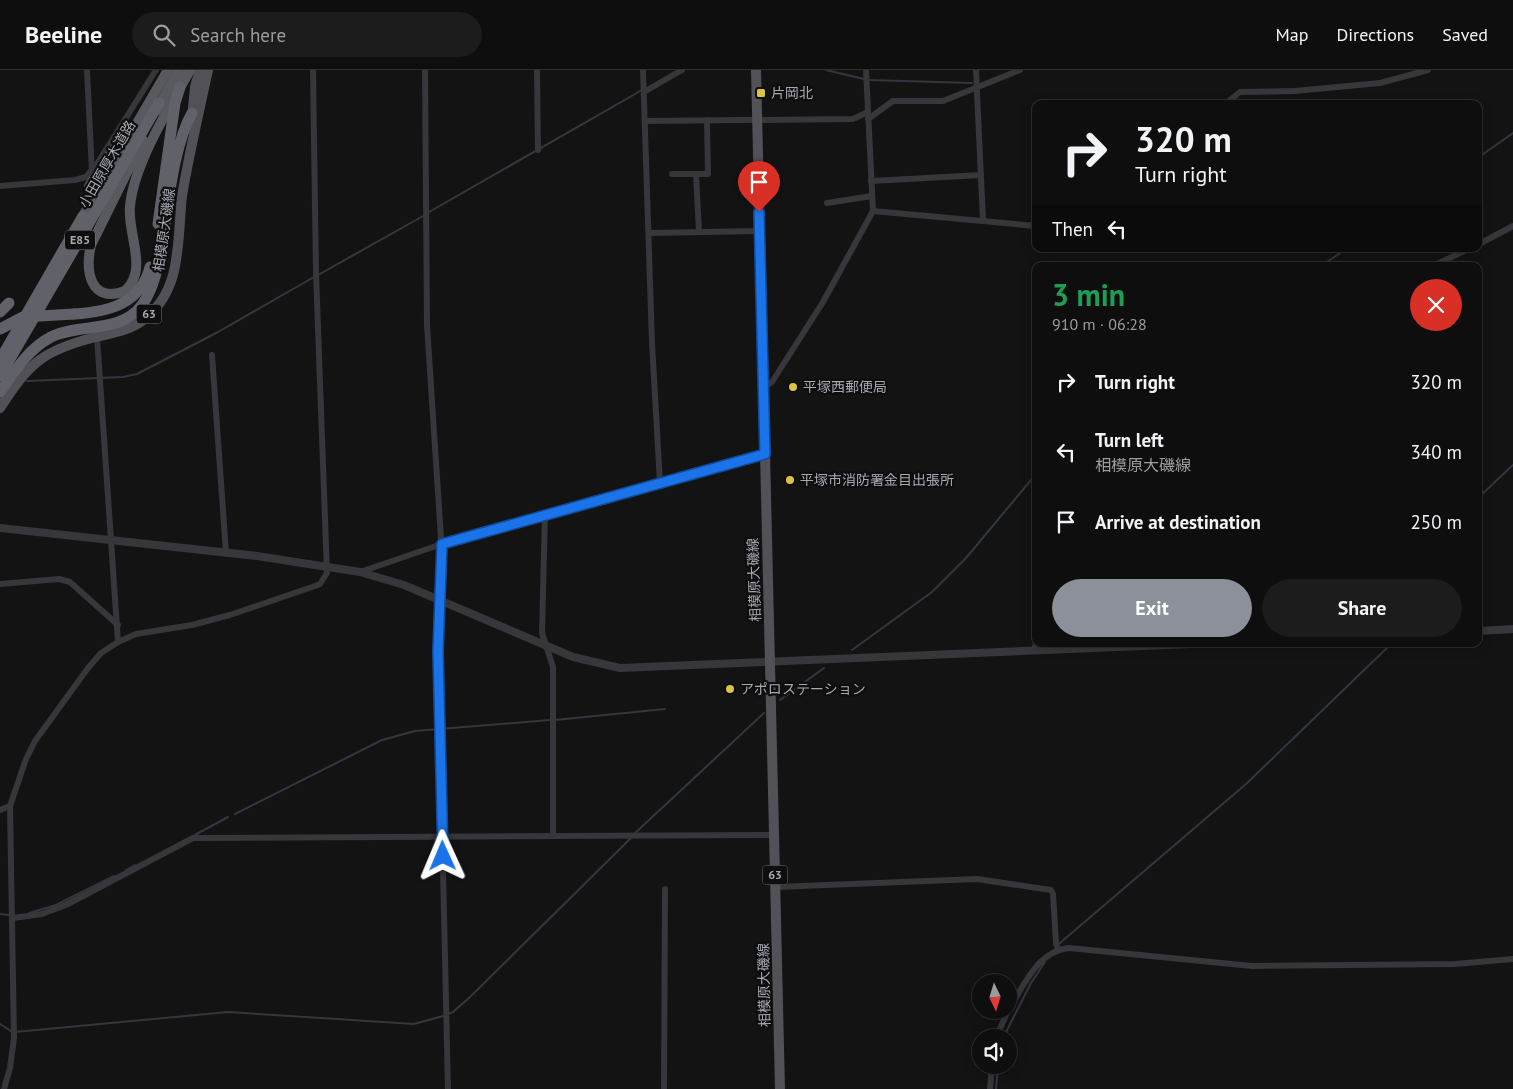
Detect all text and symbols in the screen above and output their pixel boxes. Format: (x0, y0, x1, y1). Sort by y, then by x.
search box (132, 12, 482, 57)
text: Beeline (25, 19, 102, 50)
icon: search (150, 21, 178, 49)
text: Search here (190, 23, 286, 47)
text: Map (1276, 23, 1308, 46)
text: Directions (1336, 23, 1414, 46)
text: Saved (1442, 23, 1488, 46)
place label: 片岡北 (771, 84, 813, 102)
marker: 片岡北 (755, 87, 767, 99)
text: 320 m (1135, 116, 1232, 162)
street label: 小田原厚木道路 (75, 117, 139, 211)
icon: right (1052, 120, 1117, 185)
text: Turn right (1135, 160, 1227, 188)
pin (738, 161, 780, 212)
icon: arrive (745, 168, 773, 196)
street label: 相模原大磯線 (149, 187, 179, 273)
icon: left (1103, 215, 1131, 243)
text: Then (1052, 217, 1093, 241)
road number: E85 (65, 230, 95, 250)
text: 3 min (1052, 275, 1125, 314)
button: close (1410, 279, 1462, 331)
road number: 63 (136, 304, 162, 323)
text: 910 m · 06:28 (1052, 314, 1147, 334)
icon: right (1052, 368, 1080, 396)
text: Turn right (1095, 370, 1175, 394)
text: 320 m (1410, 370, 1462, 394)
place label: 平塚西郵便局 (803, 378, 887, 396)
marker: 平塚西郵便局 (787, 381, 799, 393)
text: Turn left (1095, 428, 1164, 452)
icon: left (1052, 438, 1080, 466)
text: 340 m (1410, 440, 1462, 464)
text: 相模原大磯線 (1095, 455, 1191, 475)
place label: 平塚市消防署金目出張所 (800, 471, 954, 489)
marker: 平塚市消防署金目出張所 (784, 474, 796, 486)
icon: arrive (1052, 508, 1080, 536)
text: Arrive at destination (1095, 510, 1261, 534)
text: 250 m (1410, 510, 1462, 534)
street label: 相模原大磯線 (744, 538, 764, 622)
button: Exit (1052, 579, 1252, 637)
button: Share (1262, 579, 1462, 637)
place label: アポロステーション (740, 680, 866, 698)
marker: アポロステーション (724, 683, 736, 695)
position arrow (416, 829, 468, 881)
road number: 63 (762, 866, 788, 884)
street label: 相模原大磯線 (754, 943, 774, 1027)
north arrow (972, 974, 1018, 1019)
map controls (972, 974, 1017, 1074)
button: sound (972, 1029, 1017, 1074)

